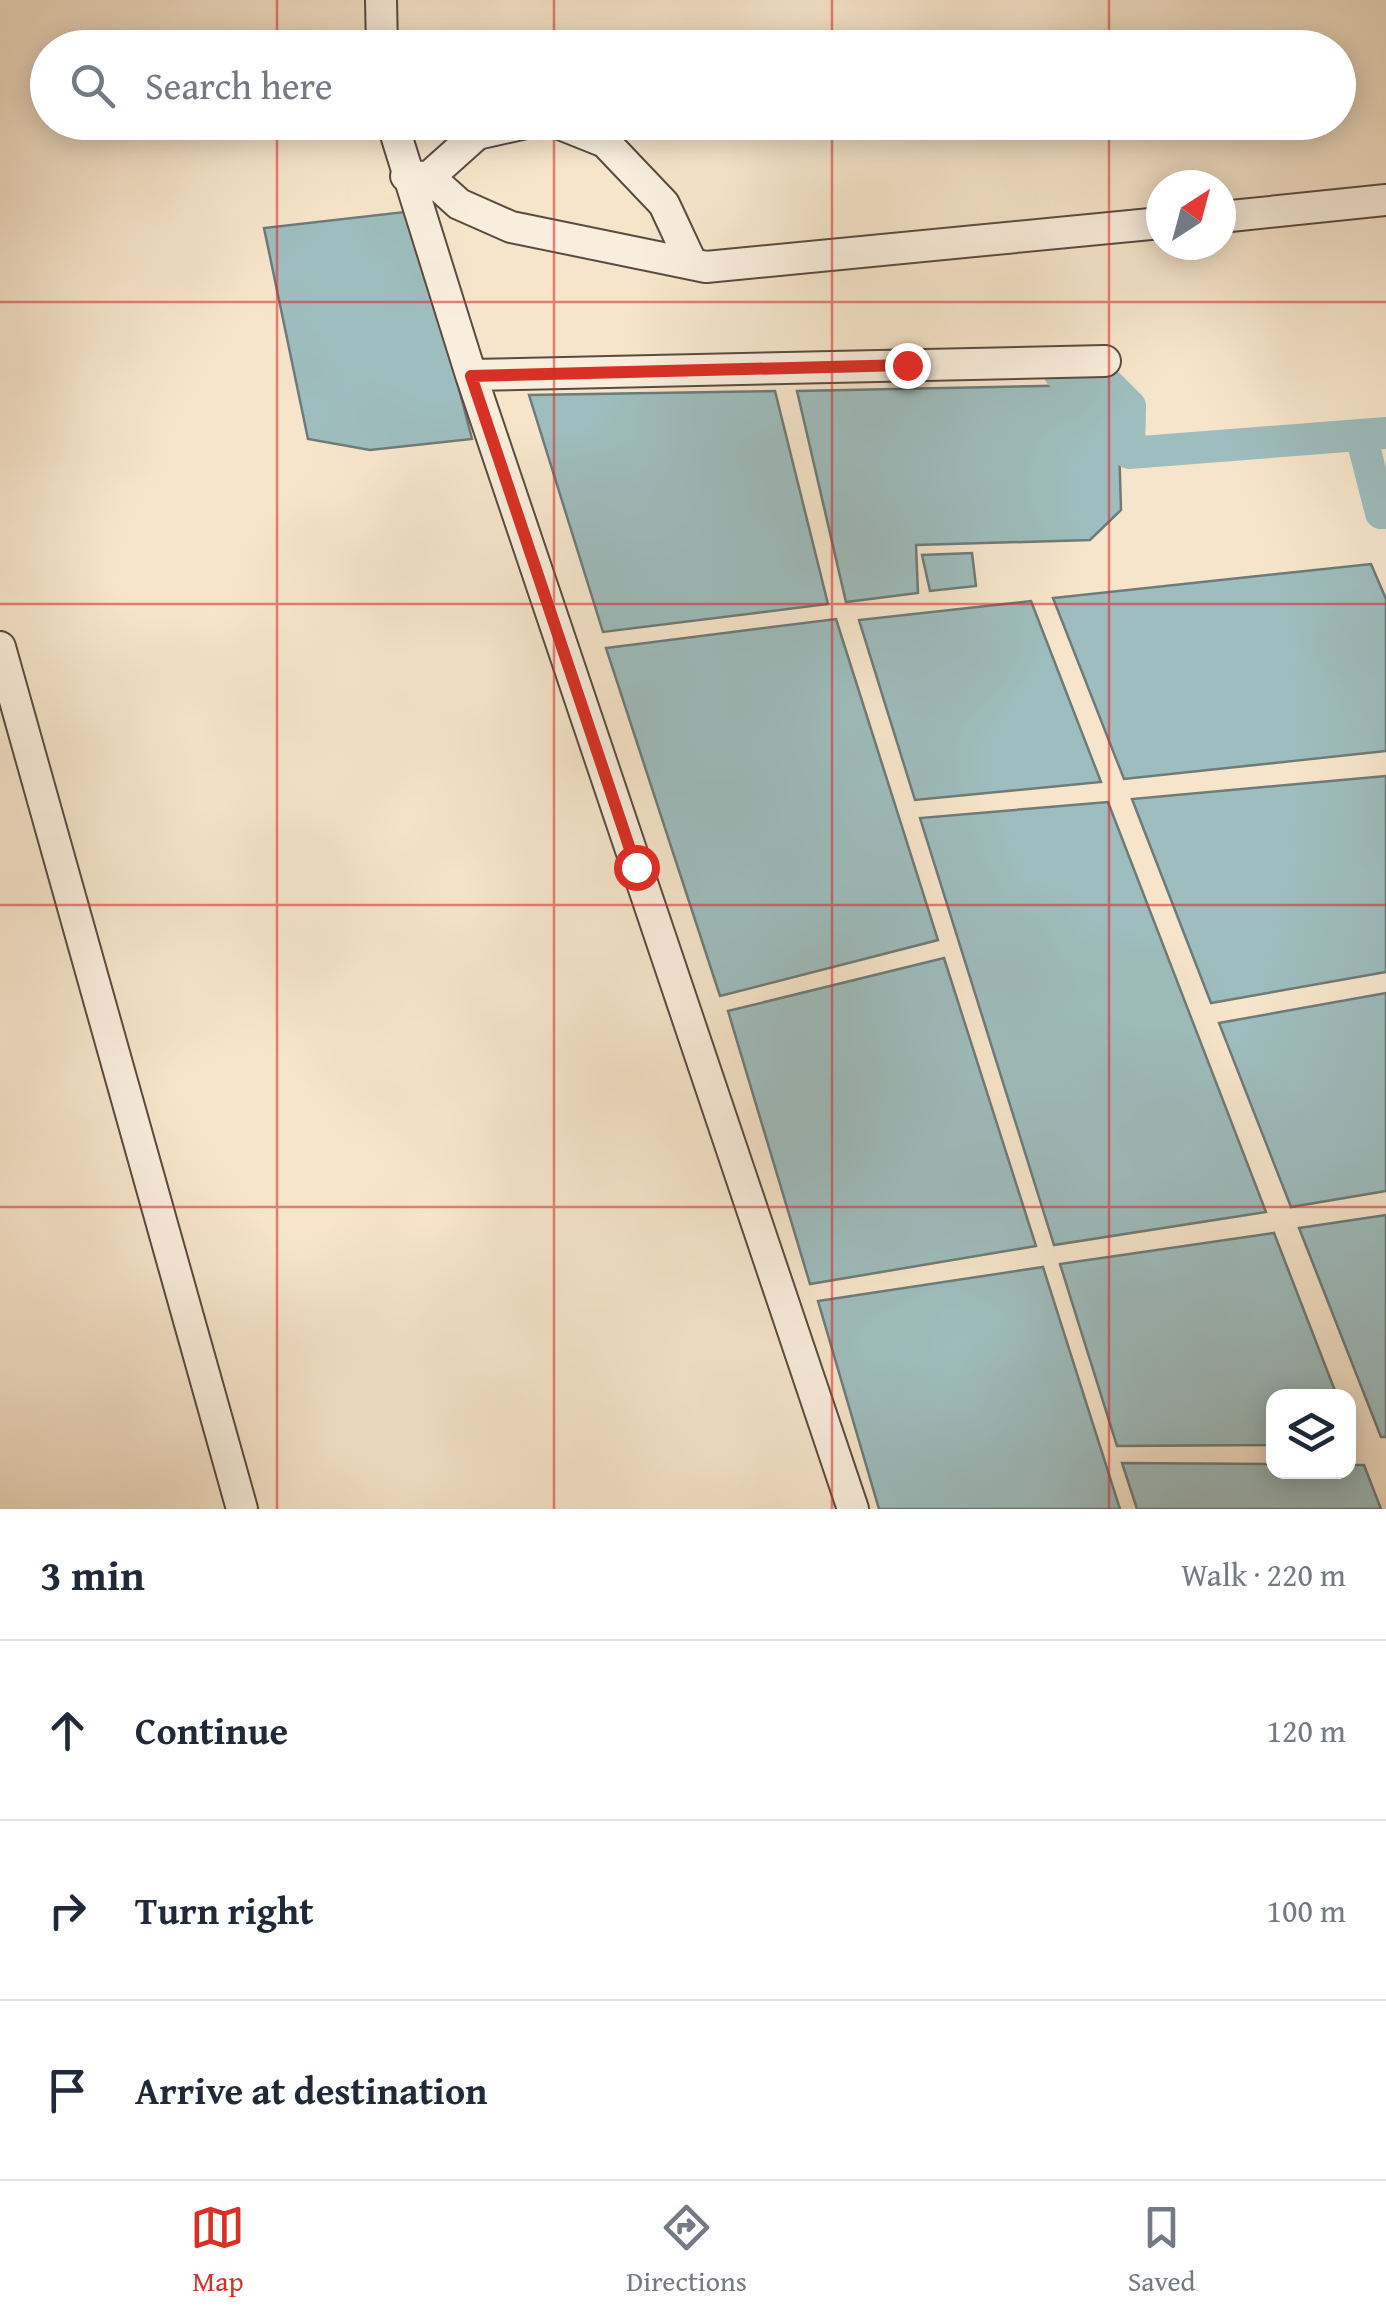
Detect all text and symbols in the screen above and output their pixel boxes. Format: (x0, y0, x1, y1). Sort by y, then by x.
search box (30, 30, 1356, 140)
text: Search here (145, 57, 333, 113)
icon: search (65, 58, 120, 113)
north arrow (1146, 170, 1236, 260)
route end (885, 343, 931, 389)
route start (614, 845, 660, 891)
map controls (1266, 1389, 1356, 1479)
button: layers (1266, 1389, 1356, 1479)
text: 3 min (40, 1544, 145, 1605)
text: Walk · 220 m (1181, 1551, 1346, 1598)
text: Continue (135, 1702, 288, 1758)
icon: ahead (40, 1703, 95, 1758)
text: 120 m (1267, 1707, 1346, 1754)
text: Turn right (135, 1882, 314, 1938)
icon: right (40, 1883, 95, 1938)
text: 100 m (1267, 1887, 1346, 1934)
text: Arrive at destination (135, 2062, 488, 2118)
icon: arrive (40, 2063, 95, 2118)
tab: Map (190, 2200, 245, 2301)
tab: Directions (626, 2200, 747, 2301)
tab: Saved (1128, 2200, 1196, 2301)

